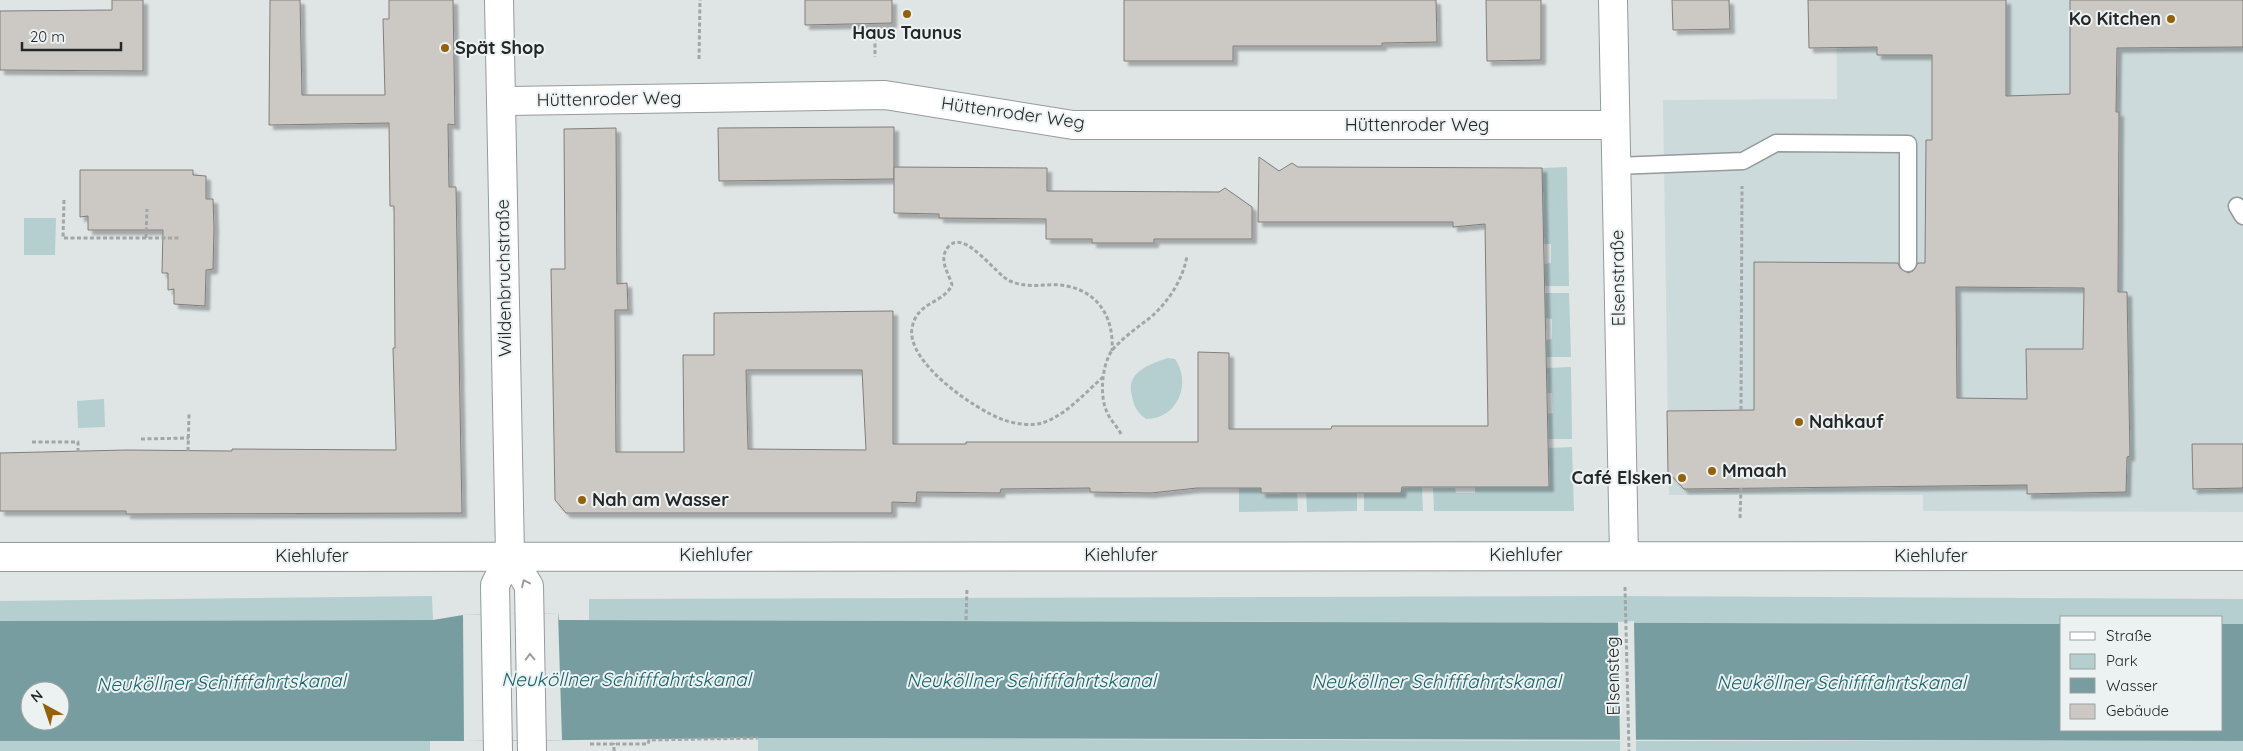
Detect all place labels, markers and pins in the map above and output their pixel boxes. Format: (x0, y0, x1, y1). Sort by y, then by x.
place label: Ko Kitchen (2069, 7, 2161, 30)
marker: Haus Taunus (901, 8, 913, 20)
marker: Ko Kitchen (2165, 13, 2177, 25)
place label: Haus Taunus (852, 21, 962, 44)
place label: Spät Shop (455, 36, 545, 59)
marker: Spät Shop (439, 42, 451, 54)
place label: Nahkauf (1809, 410, 1884, 433)
marker: Nahkauf (1793, 416, 1805, 428)
place label: Mmaah (1722, 459, 1787, 482)
marker: Mmaah (1706, 465, 1718, 477)
place label: Café Elsken (1571, 466, 1672, 489)
marker: Café Elsken (1676, 472, 1688, 484)
place label: Nah am Wasser (592, 488, 729, 511)
marker: Nah am Wasser (576, 494, 588, 506)

